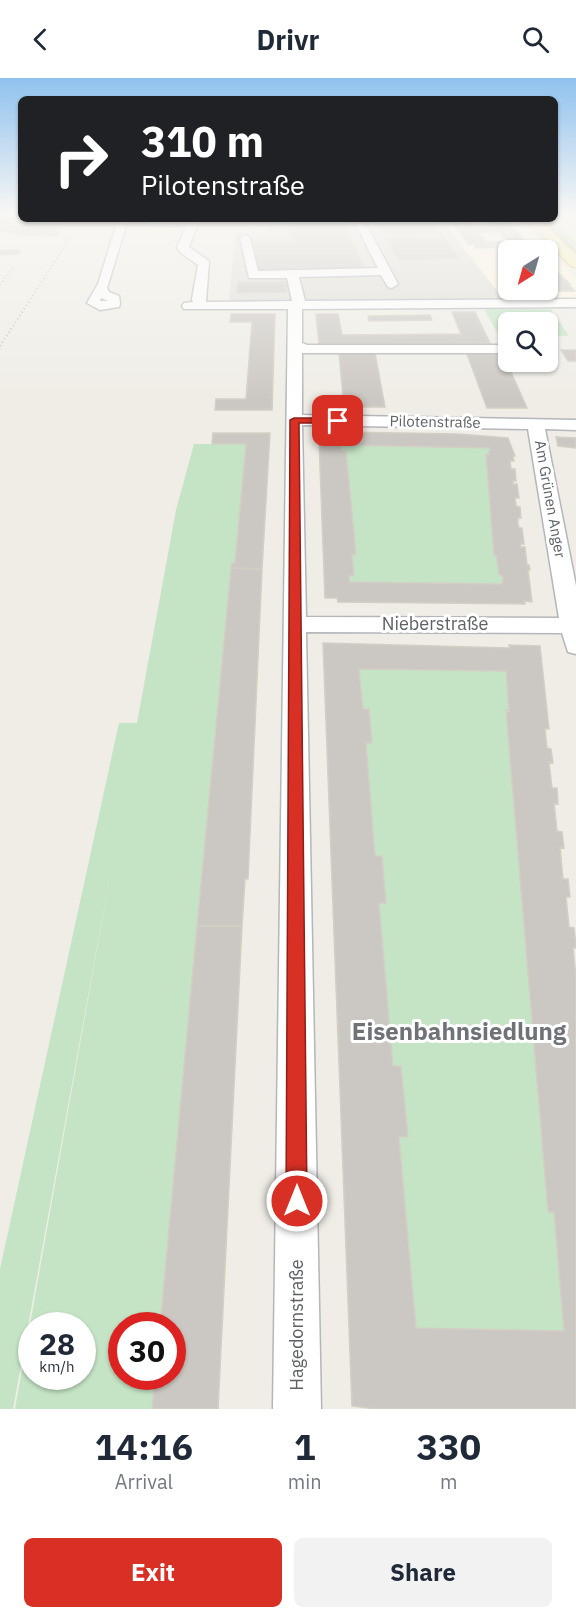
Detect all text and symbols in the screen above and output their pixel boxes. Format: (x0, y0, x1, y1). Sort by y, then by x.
text: Drivr (257, 22, 319, 57)
icon: back (24, 23, 57, 56)
icon: search (519, 23, 552, 56)
text: 310 m (141, 114, 264, 169)
icon: right (42, 120, 120, 198)
text: Pilotenstraße (141, 167, 305, 202)
north arrow (498, 240, 558, 300)
map controls (498, 240, 558, 372)
button: search (498, 312, 558, 372)
pin (312, 395, 363, 446)
icon: arrive (321, 404, 354, 437)
street label: Pilotenstraße (389, 411, 481, 432)
street label: Am Grünen Anger (531, 439, 570, 560)
street label: Nieberstraße (382, 612, 488, 635)
district label: Eisenbahnsiedlung (352, 1015, 567, 1047)
position arrow (265, 1169, 329, 1233)
street label: Hagedornstraße (285, 1259, 308, 1391)
speed limit sign: 30 (108, 1312, 186, 1390)
text: 28 (39, 1324, 75, 1363)
text: km/h (39, 1357, 75, 1376)
text: 14:16 (95, 1423, 193, 1470)
text: 1 (294, 1423, 316, 1470)
text: 330 (416, 1423, 481, 1470)
text: Arrival (115, 1468, 173, 1495)
text: min (288, 1468, 322, 1495)
text: m (440, 1468, 458, 1495)
button: Exit (24, 1538, 282, 1607)
button: Share (294, 1538, 552, 1607)

